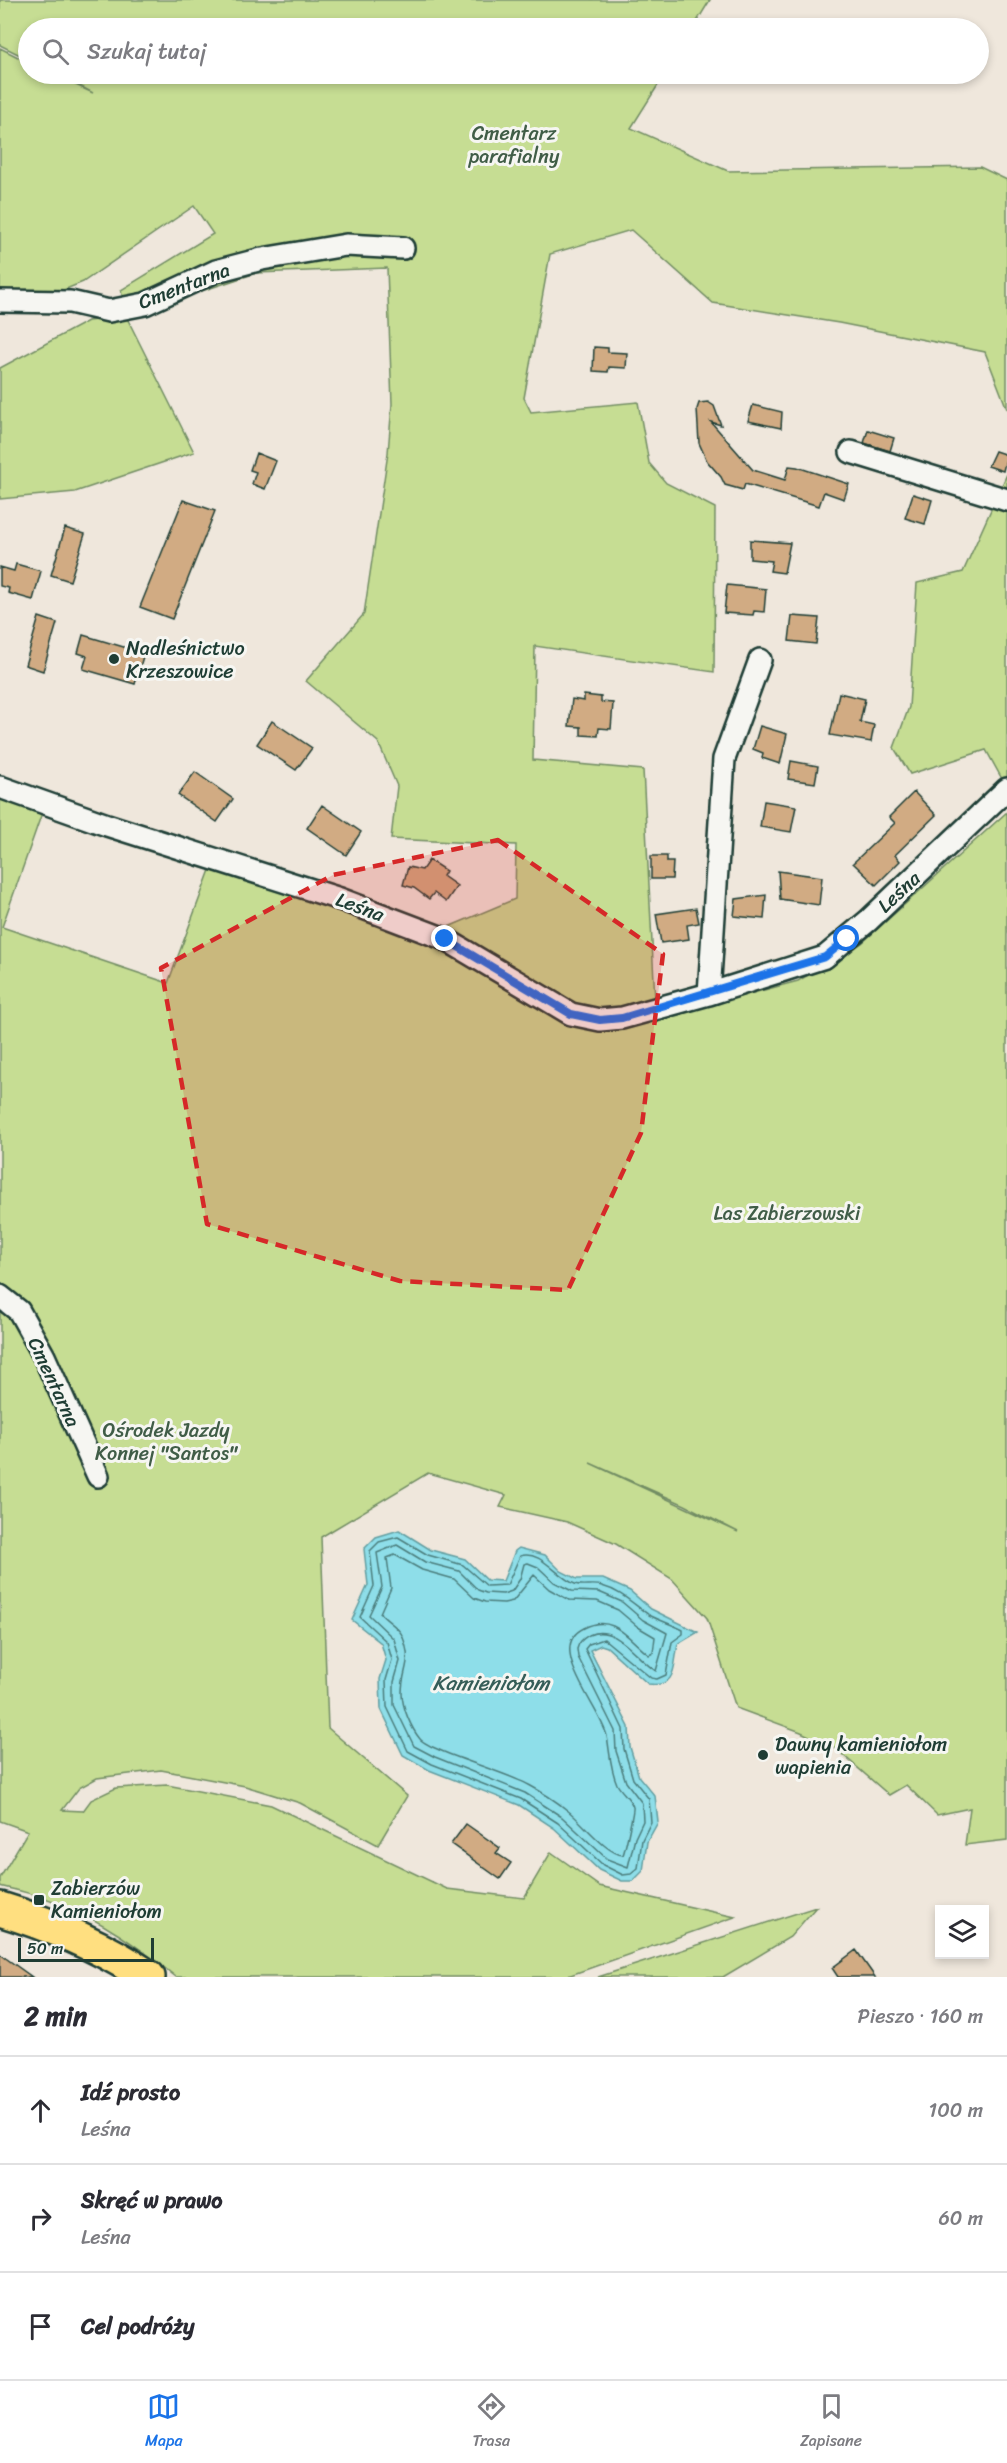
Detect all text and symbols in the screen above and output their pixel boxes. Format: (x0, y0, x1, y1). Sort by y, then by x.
search box (18, 18, 989, 84)
text: Szukaj tutaj (87, 32, 206, 71)
icon: search (39, 35, 72, 68)
park label: Cmentarz parafialny (468, 116, 560, 174)
street label: Cmentarna (133, 252, 235, 320)
place label: Nadleśnictwo Krzeszowice (126, 631, 245, 689)
marker: Nadleśnictwo Krzeszowice (107, 652, 121, 666)
street label: Leśna (869, 862, 930, 922)
street label: Leśna (331, 882, 390, 932)
route end (431, 925, 457, 951)
route start (833, 925, 859, 951)
park label: Las Zabierzowski (714, 1196, 861, 1231)
street label: Cmentarna (18, 1331, 90, 1433)
park label: Ośrodek Jazdy Konnej "Santos" (95, 1413, 239, 1471)
water label: Kamieniołom (433, 1664, 551, 1702)
place label: Dawny kamieniołom wapienia (775, 1727, 947, 1785)
marker: Dawny kamieniołom wapienia (756, 1748, 770, 1762)
place label: Zabierzów Kamieniołom (51, 1871, 162, 1929)
marker: Zabierzów Kamieniołom (32, 1893, 46, 1907)
map controls (935, 1905, 989, 1959)
button: layers (935, 1905, 989, 1959)
text: 50 m (27, 1934, 63, 1963)
scale bar (18, 1935, 154, 1962)
text: 2 min (24, 1993, 87, 2039)
text: Pieszo · 160 m (858, 1999, 983, 2034)
text: Idź prosto (81, 2073, 180, 2112)
text: 100 m (929, 2093, 983, 2128)
icon: ahead (24, 2094, 57, 2127)
text: Leśna (81, 2112, 131, 2147)
text: Skręć w prawo (81, 2181, 223, 2220)
text: 60 m (938, 2201, 983, 2236)
icon: right (24, 2202, 57, 2235)
text: Leśna (81, 2220, 131, 2255)
text: Cel podróży (81, 2307, 194, 2346)
icon: arrive (24, 2310, 57, 2343)
tab: Mapa (145, 2390, 183, 2455)
tab: Trasa (473, 2390, 510, 2455)
tab: Zapisane (800, 2390, 862, 2455)

